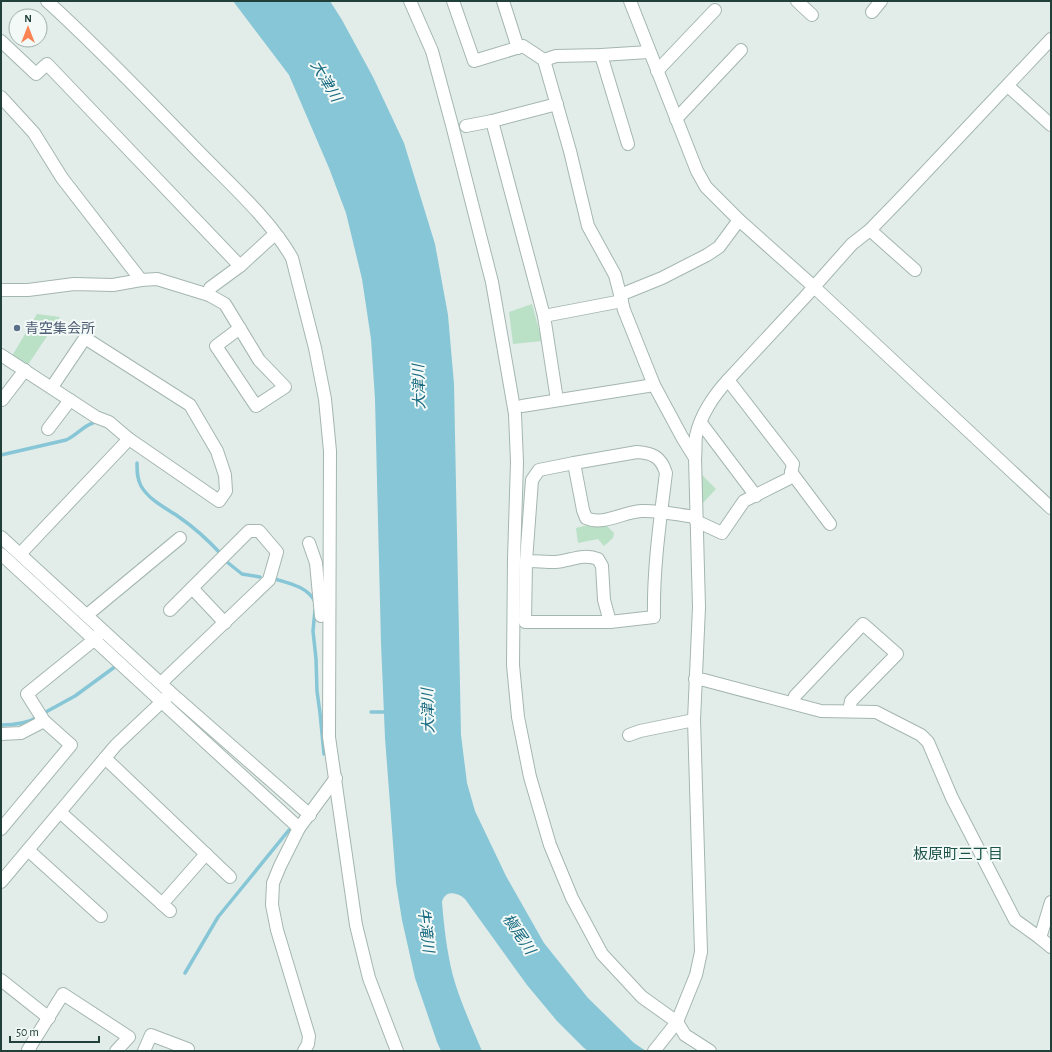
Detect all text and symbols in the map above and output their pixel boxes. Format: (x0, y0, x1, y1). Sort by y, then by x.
north arrow (8, 8, 48, 48)
text: N (24, 13, 32, 24)
water label: 大津川 (308, 58, 345, 106)
place label: 青空集会所 (25, 321, 95, 336)
marker: 青空集会所 (12, 323, 22, 333)
water label: 大津川 (410, 362, 428, 410)
water label: 大津川 (419, 686, 437, 734)
district label: 板原町三丁目 (913, 846, 1003, 862)
water label: 牛滝川 (415, 907, 437, 955)
water label: 槇尾川 (500, 911, 539, 959)
scale bar (10, 1018, 99, 1044)
text: 50 m (16, 1026, 39, 1038)

